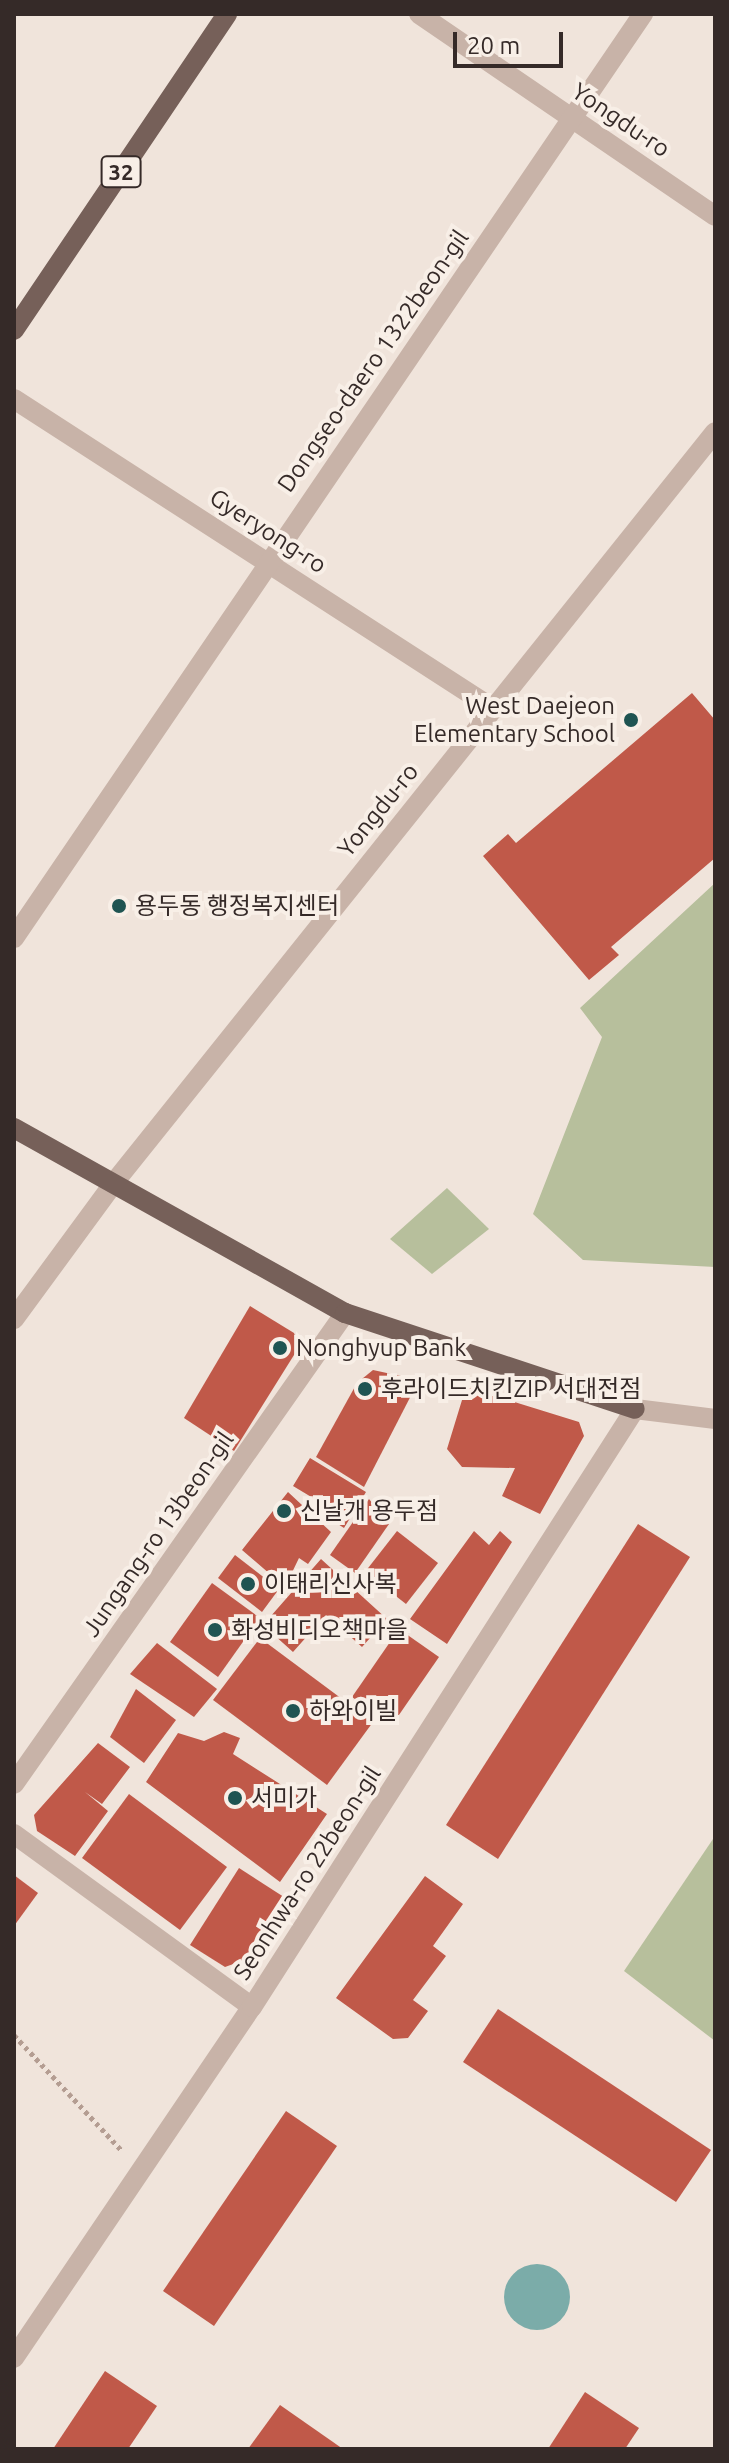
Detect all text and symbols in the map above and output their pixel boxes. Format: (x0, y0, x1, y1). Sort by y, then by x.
scale bar (457, 16, 567, 66)
text: 20 m (467, 32, 520, 59)
street label: Yongdu-ro (566, 77, 676, 163)
road number: 32 (99, 154, 143, 190)
street label: Dongseo-daero 1322beon-gil (271, 224, 475, 498)
street label: Gyeryong-ro (204, 483, 332, 579)
place label: West Daejeon Elementary School (414, 692, 615, 748)
marker: West Daejeon Elementary School (622, 711, 640, 729)
street label: Yongdu-ro (332, 757, 424, 863)
place label: 용두동 행정복지센터 (135, 892, 339, 920)
marker: 용두동 행정복지센터 (110, 897, 128, 915)
place label: Nonghyup Bank (296, 1334, 466, 1362)
marker: Nonghyup Bank (271, 1339, 289, 1357)
place label: 후라이드치킨ZIP 서대전점 (381, 1375, 641, 1403)
marker: 후라이드치킨ZIP 서대전점 (356, 1380, 374, 1398)
street label: Jungang-ro 13beon-gil (76, 1426, 240, 1642)
place label: 신날개 용두점 (300, 1497, 438, 1525)
marker: 신날개 용두점 (275, 1502, 293, 1520)
place label: 이태리신사복 (264, 1570, 396, 1598)
marker: 이태리신사복 (239, 1575, 257, 1593)
place label: 화성비디오책마을 (231, 1616, 408, 1644)
marker: 화성비디오책마을 (206, 1621, 224, 1639)
place label: 하와이빌 (309, 1697, 397, 1725)
marker: 하와이빌 (284, 1702, 302, 1720)
street label: Seonhwa-ro 22beon-gil (227, 1761, 387, 1985)
place label: 서미가 (251, 1784, 317, 1812)
marker: 서미가 (226, 1789, 244, 1807)

